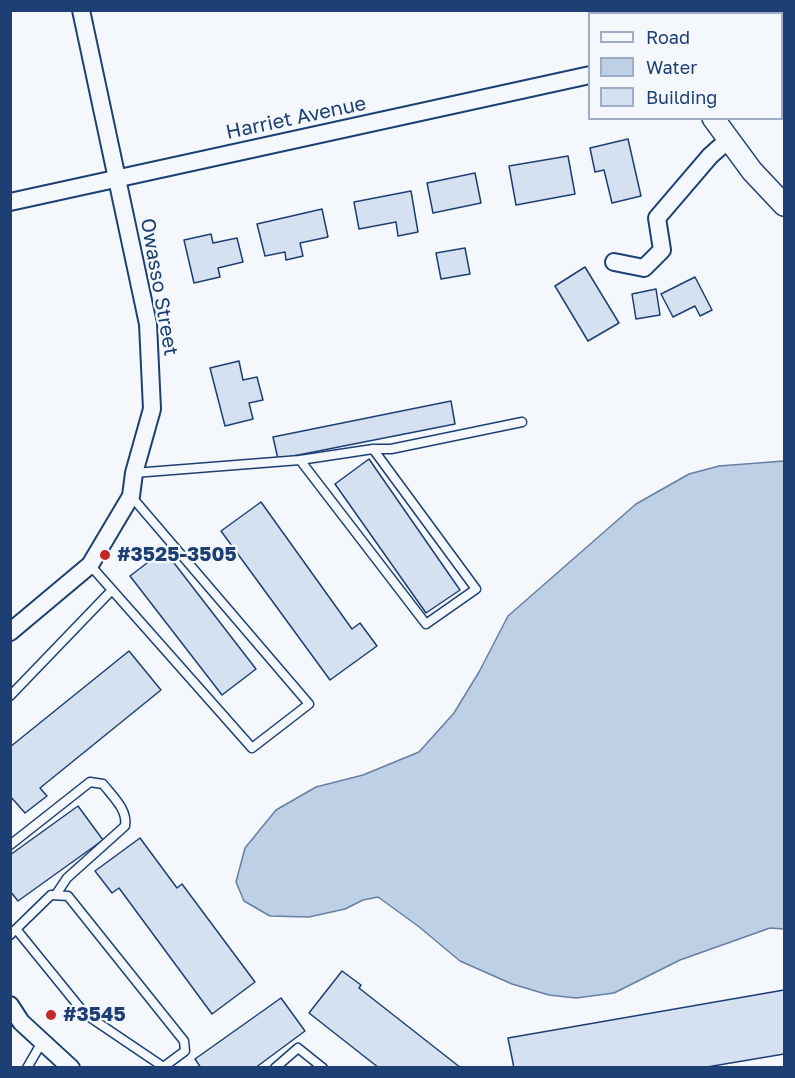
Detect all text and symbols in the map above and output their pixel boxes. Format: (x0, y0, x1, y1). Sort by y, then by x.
legend (588, 12, 783, 120)
text: Road (646, 26, 690, 48)
text: Water (646, 56, 697, 78)
text: Building (646, 86, 717, 108)
street label: Harriet Avenue (224, 91, 368, 145)
street label: Owasso Street (135, 216, 183, 358)
place label: #3525-3505 (117, 543, 237, 567)
marker: #3525-3505 (98, 548, 112, 562)
place label: #3545 (63, 1003, 126, 1027)
marker: #3545 (44, 1008, 58, 1022)

